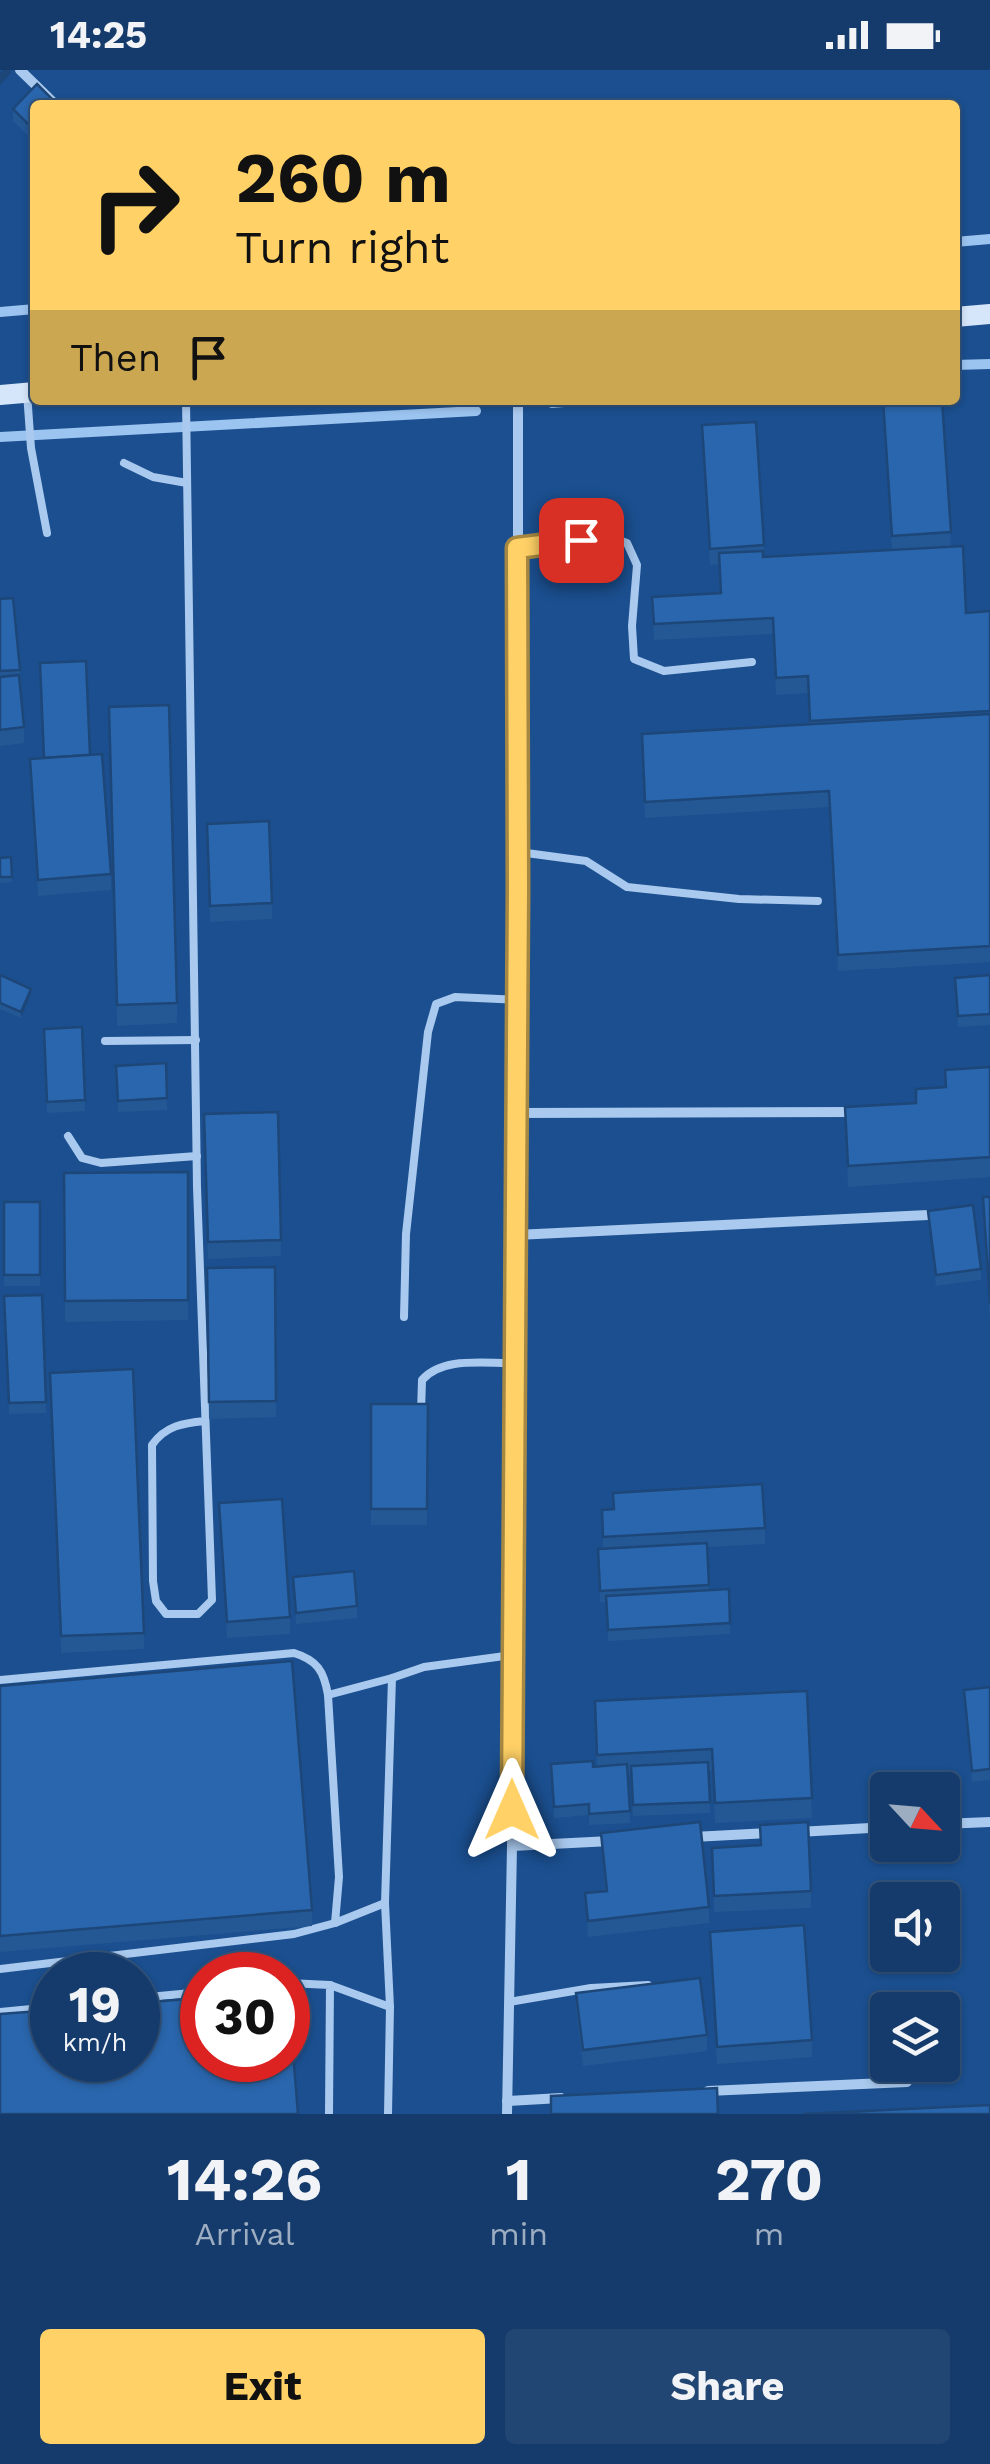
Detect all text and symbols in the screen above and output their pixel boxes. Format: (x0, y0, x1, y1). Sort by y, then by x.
text: 14:25 (50, 13, 147, 57)
text: 260 m (235, 137, 451, 219)
icon: right (70, 140, 200, 270)
text: Turn right (235, 221, 449, 274)
icon: arrive (181, 330, 236, 385)
text: Then (70, 336, 161, 380)
pin (539, 498, 624, 583)
icon: arrive (554, 513, 609, 568)
position arrow (460, 1758, 564, 1862)
north arrow (870, 1772, 960, 1862)
map controls (870, 1772, 960, 2082)
button: sound (870, 1882, 960, 1972)
speed limit sign: 30 (180, 1952, 310, 2082)
text: 19 (69, 1975, 121, 2034)
button: layers (870, 1992, 960, 2082)
text: km/h (63, 2028, 127, 2057)
text: 14:26 (167, 2144, 322, 2215)
text: 1 (506, 2144, 532, 2215)
text: 270 (715, 2144, 823, 2215)
text: Arrival (195, 2215, 295, 2253)
text: min (489, 2215, 548, 2253)
text: m (754, 2215, 784, 2253)
button: Exit (40, 2329, 485, 2444)
button: Share (505, 2329, 950, 2444)

